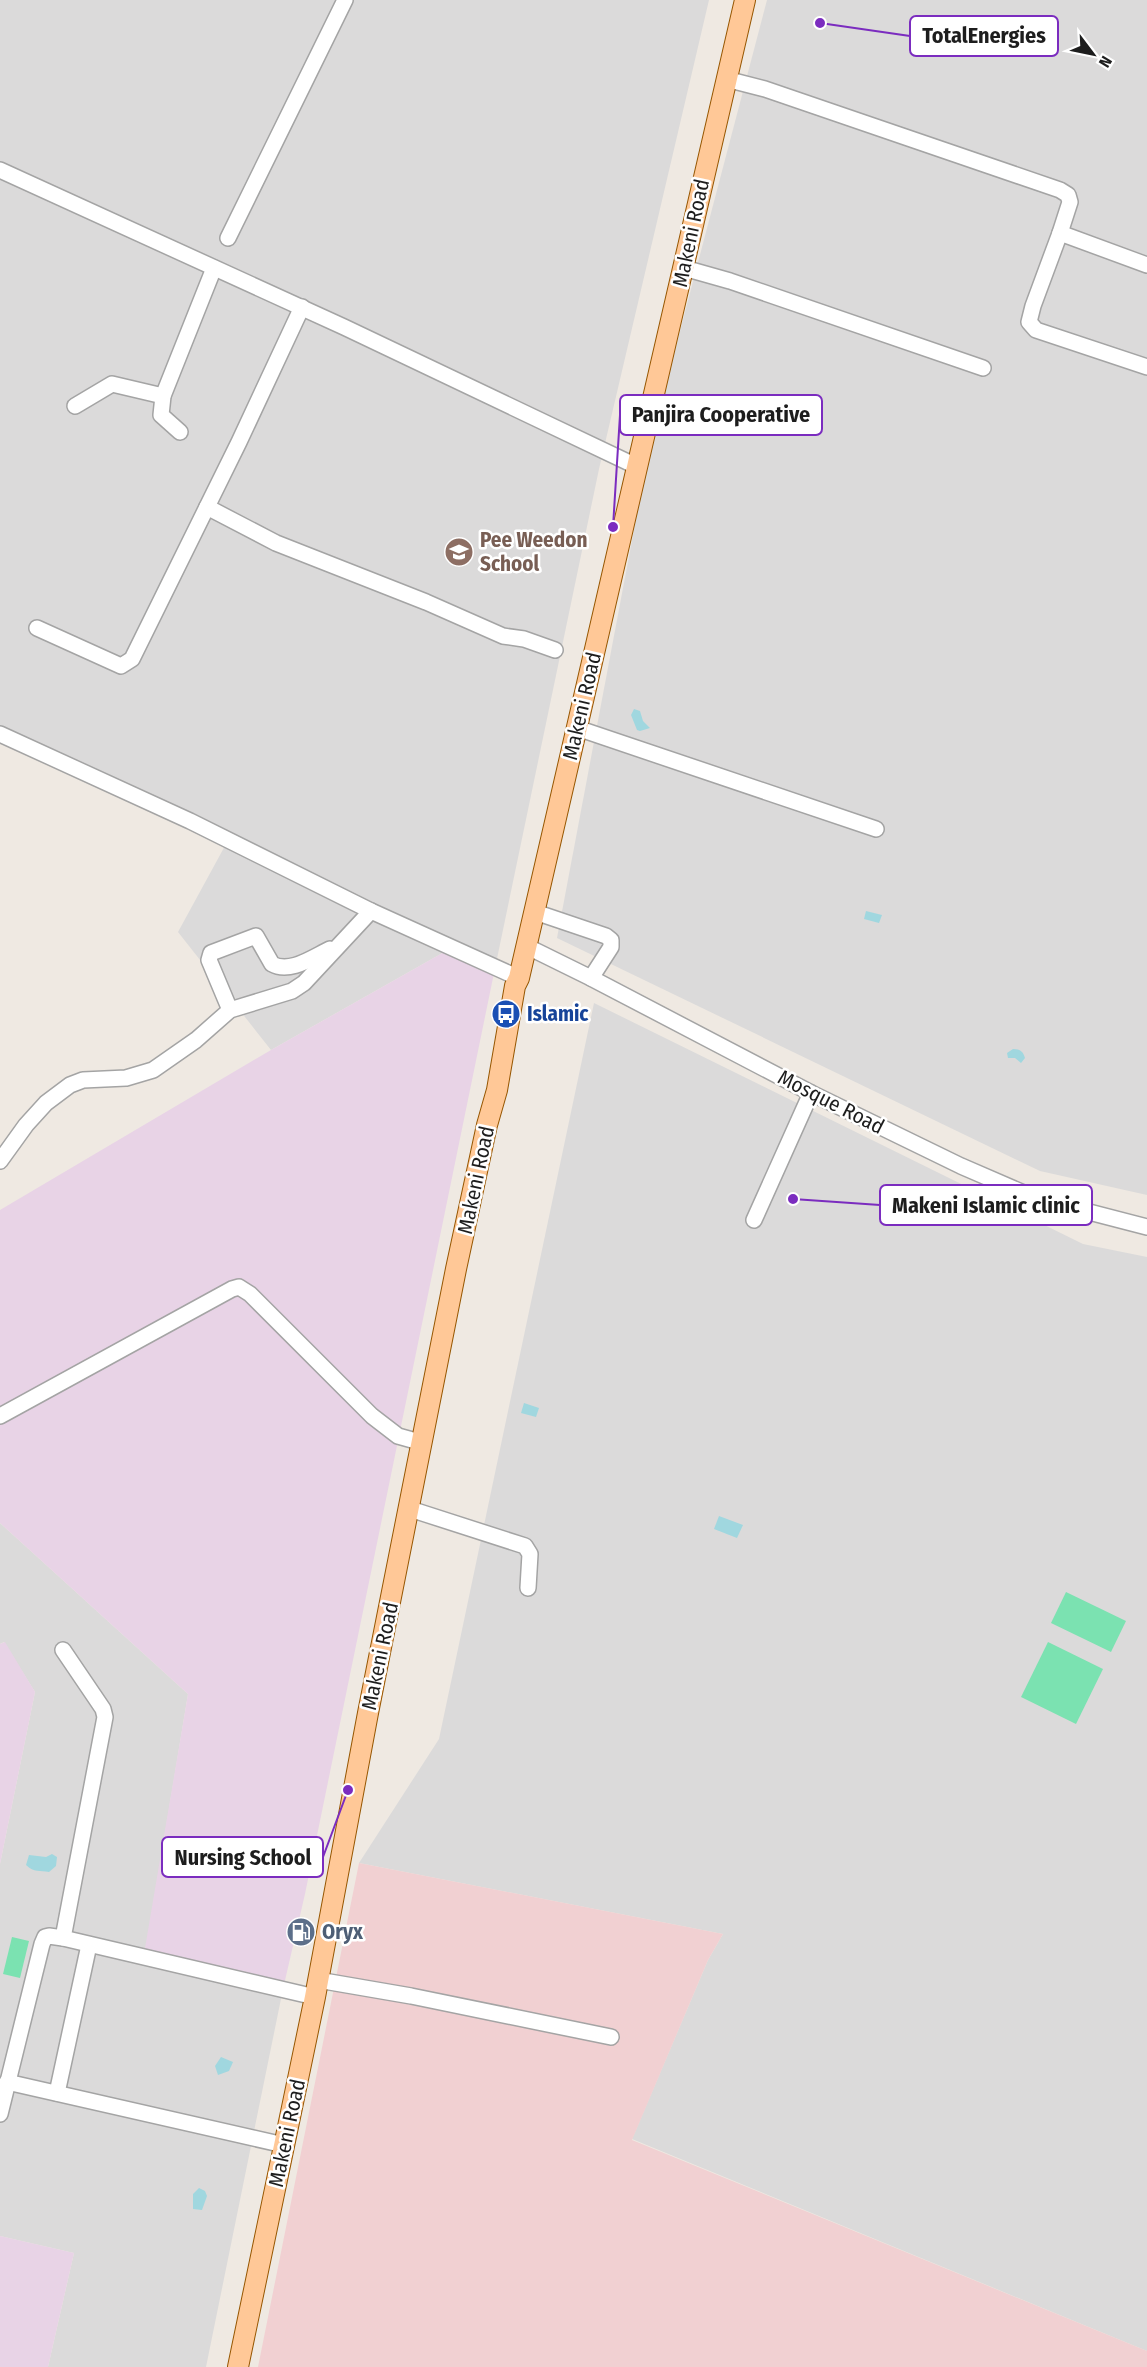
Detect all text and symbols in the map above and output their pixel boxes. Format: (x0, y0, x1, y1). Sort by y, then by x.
callout: TotalEnergies (910, 16, 1058, 56)
text: TotalEnergies (922, 22, 1046, 49)
north arrow (1063, 24, 1123, 84)
text: N (1095, 53, 1116, 71)
street label: Makeni Road (667, 176, 715, 290)
callout: Panjira Cooperative (620, 395, 822, 435)
text: Panjira Cooperative (632, 401, 810, 428)
place label: Pee Weedon School (480, 527, 587, 577)
school or university icon: Pee Weedon School (443, 536, 475, 568)
street label: Makeni Road (557, 649, 607, 763)
bus stop icon: Islamic (490, 998, 522, 1030)
place label: Islamic (527, 1001, 589, 1027)
street label: Mosque Road (773, 1064, 889, 1140)
street label: Makeni Road (452, 1123, 500, 1237)
callout: Makeni Islamic clinic (880, 1185, 1092, 1225)
text: Makeni Islamic clinic (892, 1192, 1080, 1219)
street label: Makeni Road (356, 1599, 404, 1713)
callout: Nursing School (162, 1837, 323, 1877)
text: Nursing School (175, 1844, 312, 1871)
fuel station icon: Oryx (285, 1916, 317, 1948)
place label: Oryx (322, 1919, 364, 1945)
street label: Makeni Road (263, 2076, 311, 2190)

